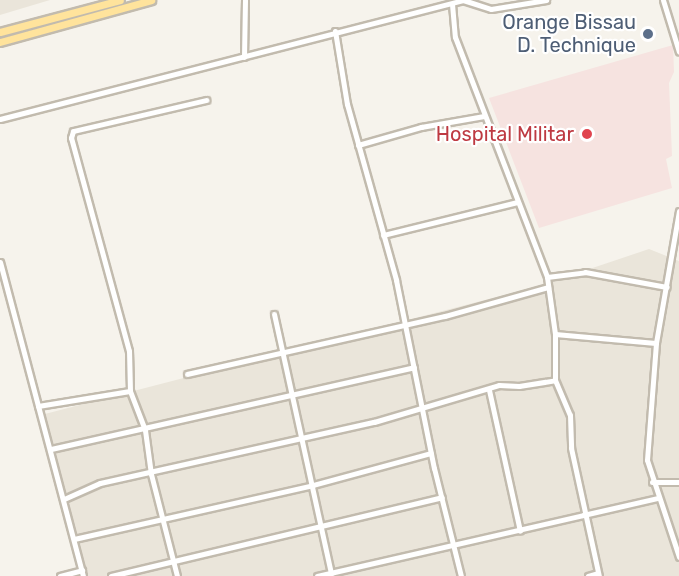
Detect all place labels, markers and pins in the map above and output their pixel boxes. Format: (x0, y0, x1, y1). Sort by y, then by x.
place label: Orange Bissau D. Technique (502, 11, 636, 58)
marker: Orange Bissau D. Technique (641, 27, 655, 41)
place label: Hospital Militar (436, 122, 574, 146)
marker: Hospital Militar (578, 125, 596, 143)

